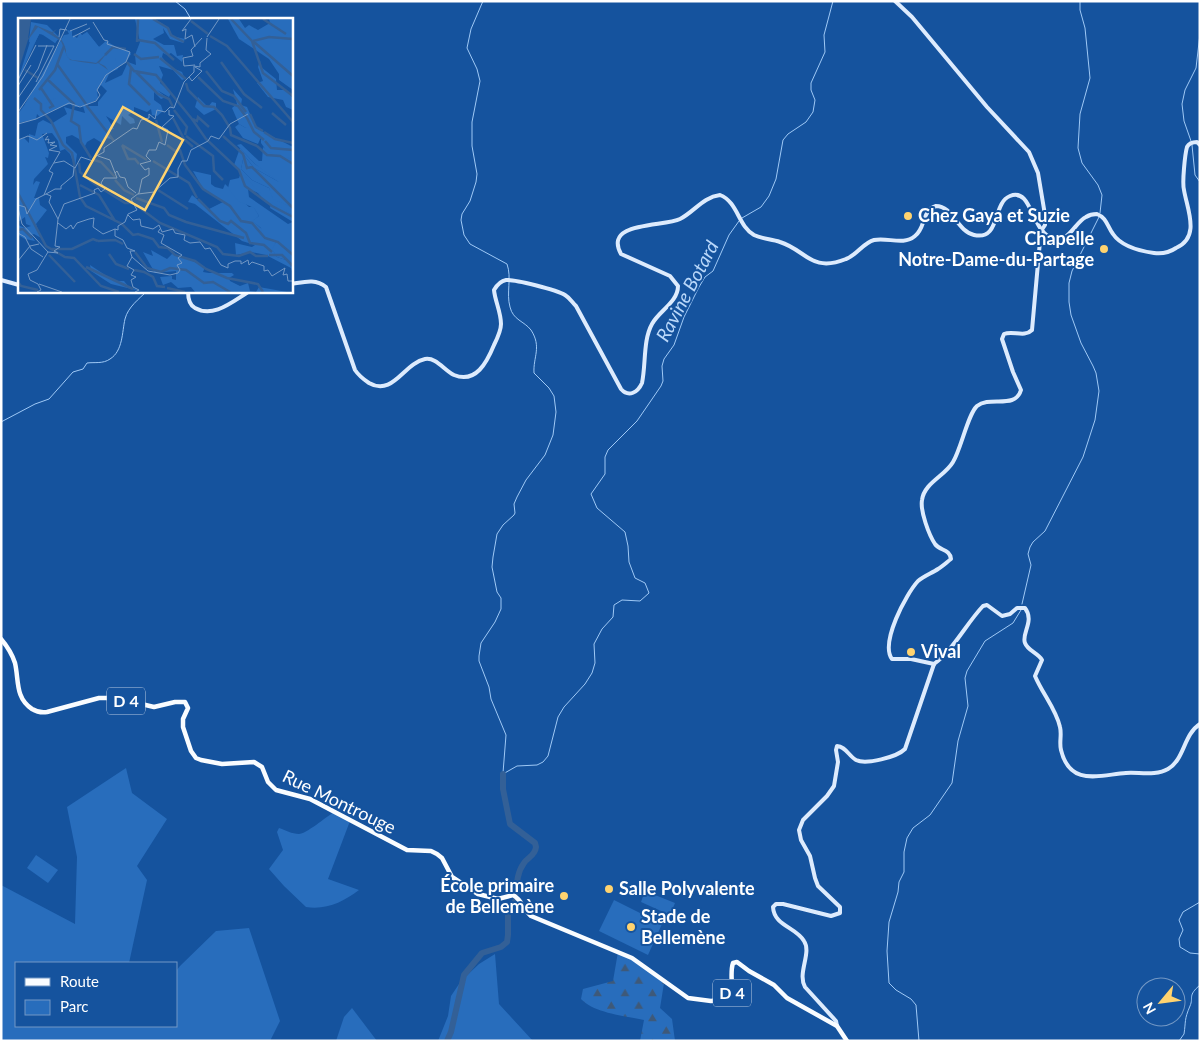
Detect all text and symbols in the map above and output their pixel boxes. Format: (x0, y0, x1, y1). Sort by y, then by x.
inset map (18, 18, 292, 292)
place label: Chez Gaya et Suzie (918, 204, 1070, 226)
marker: Chez Gaya et Suzie (902, 210, 914, 222)
place label: Chapelle Notre-Dame-du-Partage (898, 227, 1094, 270)
water label: Ravine Botard (650, 236, 723, 345)
marker: Chapelle Notre-Dame-du-Partage (1098, 243, 1110, 255)
place label: Vival (920, 640, 961, 662)
marker: Vival (905, 646, 917, 658)
road number: D 4 (107, 688, 145, 714)
street label: Rue Montrouge (279, 764, 400, 838)
place label: École primaire de Bellemène (440, 874, 554, 917)
place label: Salle Polyvalente (619, 877, 755, 899)
marker: Salle Polyvalente (603, 883, 615, 895)
marker: École primaire de Bellemène (558, 890, 570, 902)
place label: Stade de Bellemène (641, 905, 726, 948)
marker: Stade de Bellemène (625, 921, 637, 933)
legend (15, 962, 178, 1027)
text: Route (60, 972, 99, 990)
north arrow (1136, 977, 1186, 1027)
road number: D 4 (713, 980, 751, 1006)
text: Parc (60, 997, 89, 1015)
text: N (1139, 1000, 1159, 1017)

